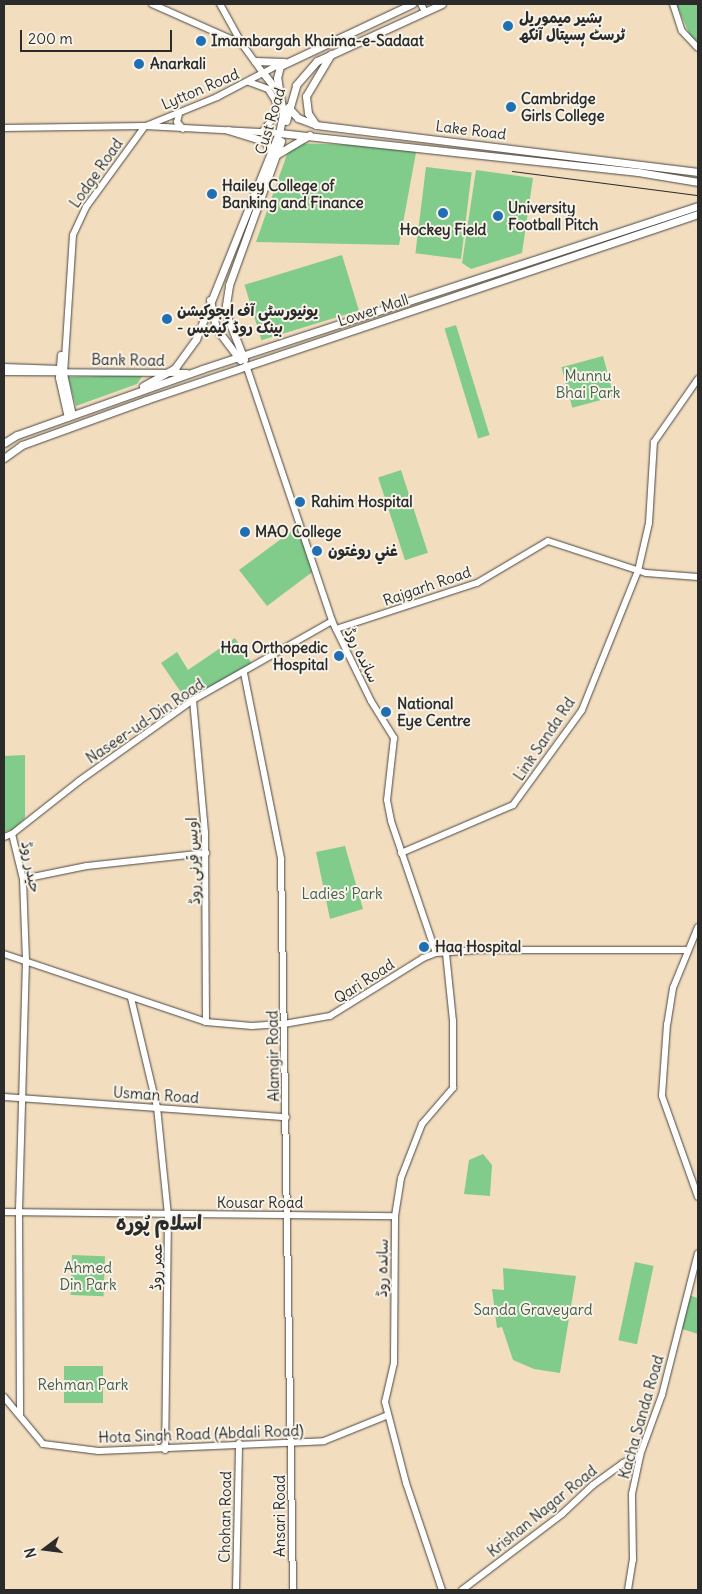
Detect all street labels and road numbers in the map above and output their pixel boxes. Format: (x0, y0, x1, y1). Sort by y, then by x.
street label: Lytton Road (159, 65, 241, 113)
street label: Cust Road (251, 85, 289, 157)
street label: Lake Road (435, 117, 507, 143)
street label: Lodge Road (66, 135, 126, 211)
street label: Lower Mall (335, 290, 411, 330)
street label: Bank Road (91, 350, 165, 370)
street label: Rajgarh Road (381, 563, 473, 609)
street label: ساندہ روڈ (341, 625, 383, 685)
street label: Naseer-ud-Din Road (83, 675, 207, 767)
street label: Link Sanda Rd (510, 694, 578, 784)
street label: اویس قرنی روڈ (182, 817, 204, 905)
street label: حیدر روڈ (18, 840, 44, 894)
street label: Qari Road (331, 955, 397, 1007)
street label: Alamgir Road (263, 1010, 283, 1102)
street label: Usman Road (112, 1083, 200, 1107)
street label: Kousar Road (217, 1194, 303, 1212)
street label: ساندہ روڈ (372, 1238, 392, 1298)
street label: عمر روڈ (147, 1243, 165, 1291)
street label: Kacha Sanda Road (615, 1353, 667, 1481)
street label: Hota Singh Road (Abdali Road) (98, 1421, 304, 1447)
street label: Krishan Nagar Road (484, 1461, 600, 1561)
street label: Chohan Road (215, 1471, 235, 1563)
street label: Ansari Road (271, 1475, 289, 1557)

